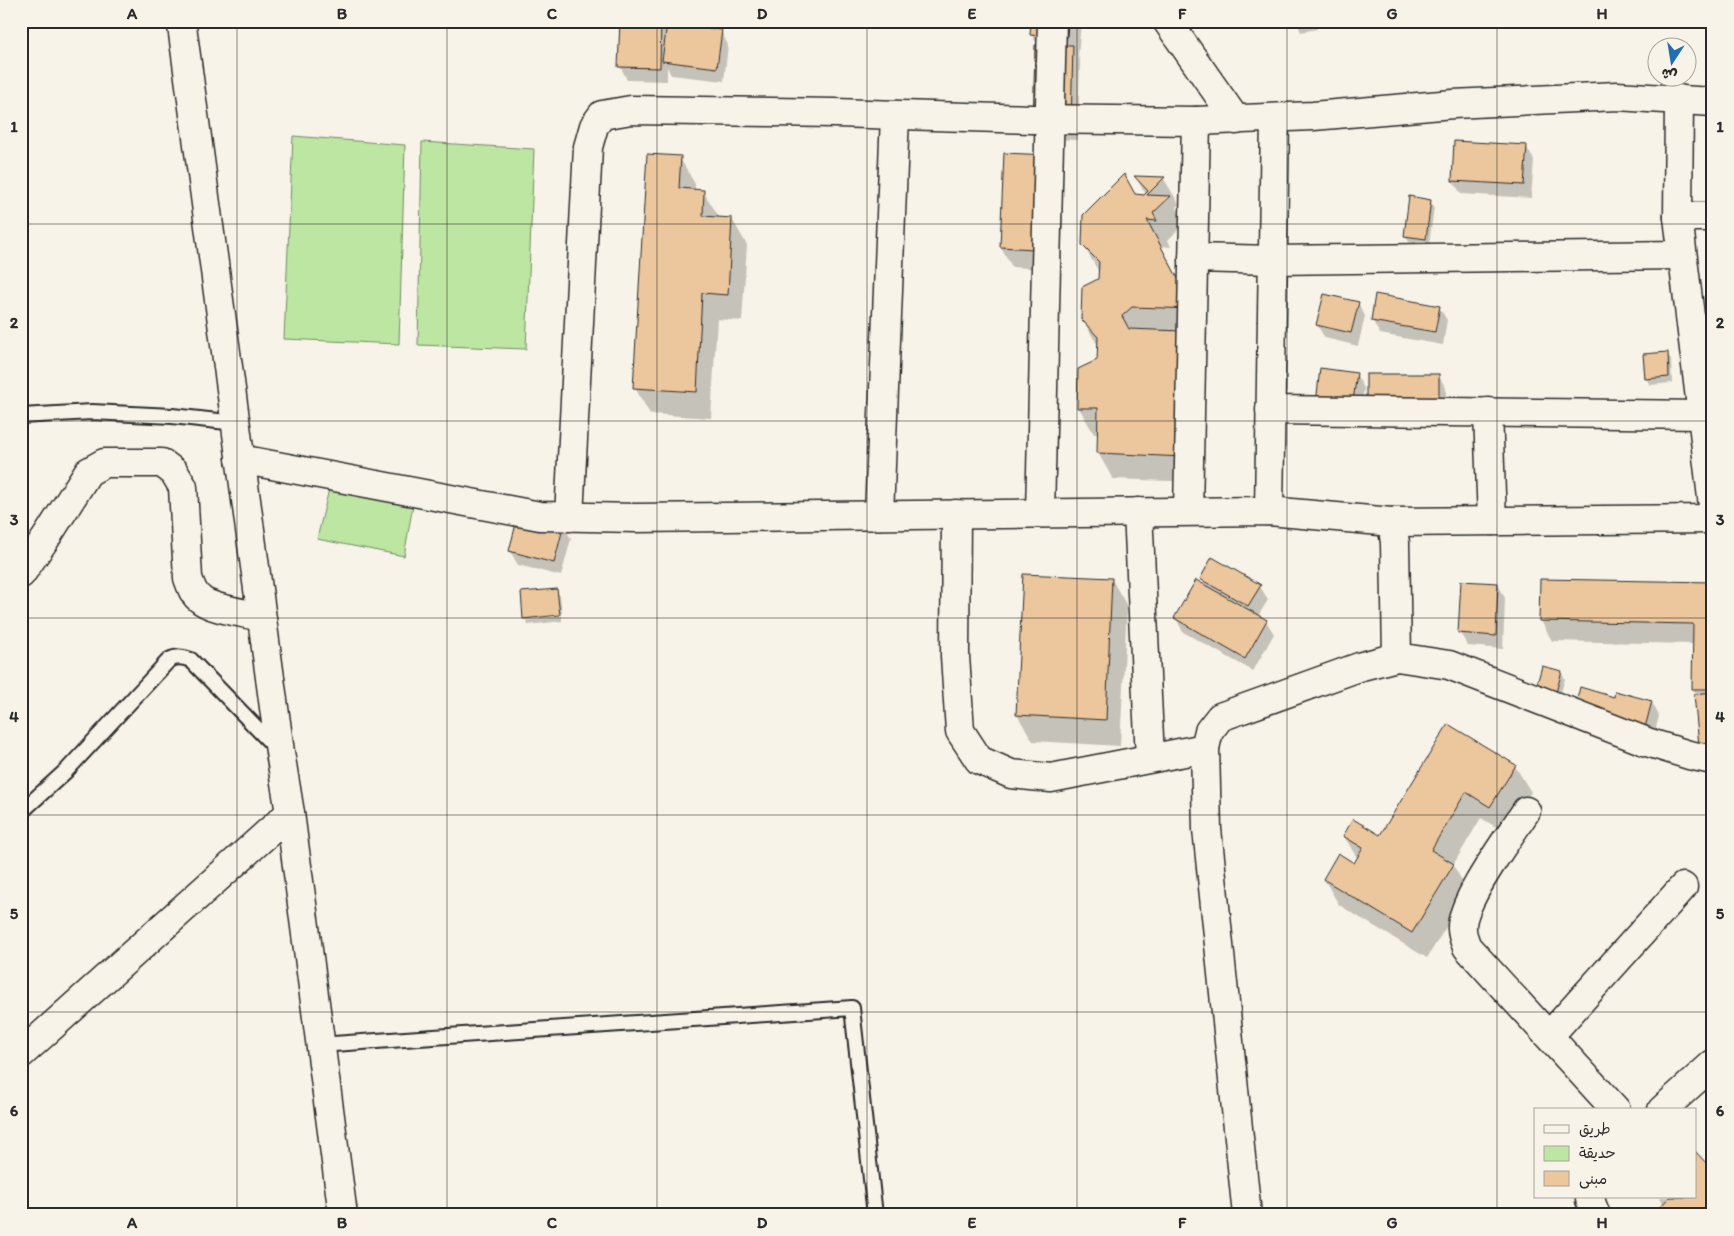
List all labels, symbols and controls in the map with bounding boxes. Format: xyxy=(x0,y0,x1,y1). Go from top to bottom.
text: A xyxy=(126,4,138,23)
text: B xyxy=(337,4,348,23)
text: C xyxy=(547,4,558,23)
text: D xyxy=(757,4,768,23)
text: E xyxy=(968,4,977,23)
text: F xyxy=(1178,4,1187,23)
text: G xyxy=(1386,4,1398,23)
text: H xyxy=(1596,4,1608,23)
north arrow xyxy=(1646,38,1696,88)
text: ش xyxy=(1660,64,1679,84)
text: 1 xyxy=(10,117,18,136)
text: 1 xyxy=(1716,117,1724,136)
text: 2 xyxy=(10,313,19,332)
text: 2 xyxy=(1716,313,1725,332)
text: 3 xyxy=(10,510,19,529)
text: 3 xyxy=(1716,510,1725,529)
text: 4 xyxy=(9,707,19,726)
text: 4 xyxy=(1715,707,1725,726)
text: 5 xyxy=(10,904,19,923)
text: 5 xyxy=(1716,904,1725,923)
text: 6 xyxy=(10,1101,19,1120)
text: 6 xyxy=(1716,1101,1725,1120)
legend xyxy=(1534,1108,1696,1198)
text: طريق xyxy=(1579,1120,1611,1138)
text: حديقة xyxy=(1579,1144,1616,1162)
text: مبنى xyxy=(1579,1170,1607,1189)
text: A xyxy=(126,1213,138,1232)
text: B xyxy=(337,1213,348,1232)
text: C xyxy=(547,1213,558,1232)
text: D xyxy=(757,1213,768,1232)
text: E xyxy=(968,1213,977,1232)
text: F xyxy=(1178,1213,1187,1232)
text: G xyxy=(1386,1213,1398,1232)
text: H xyxy=(1596,1213,1608,1232)

